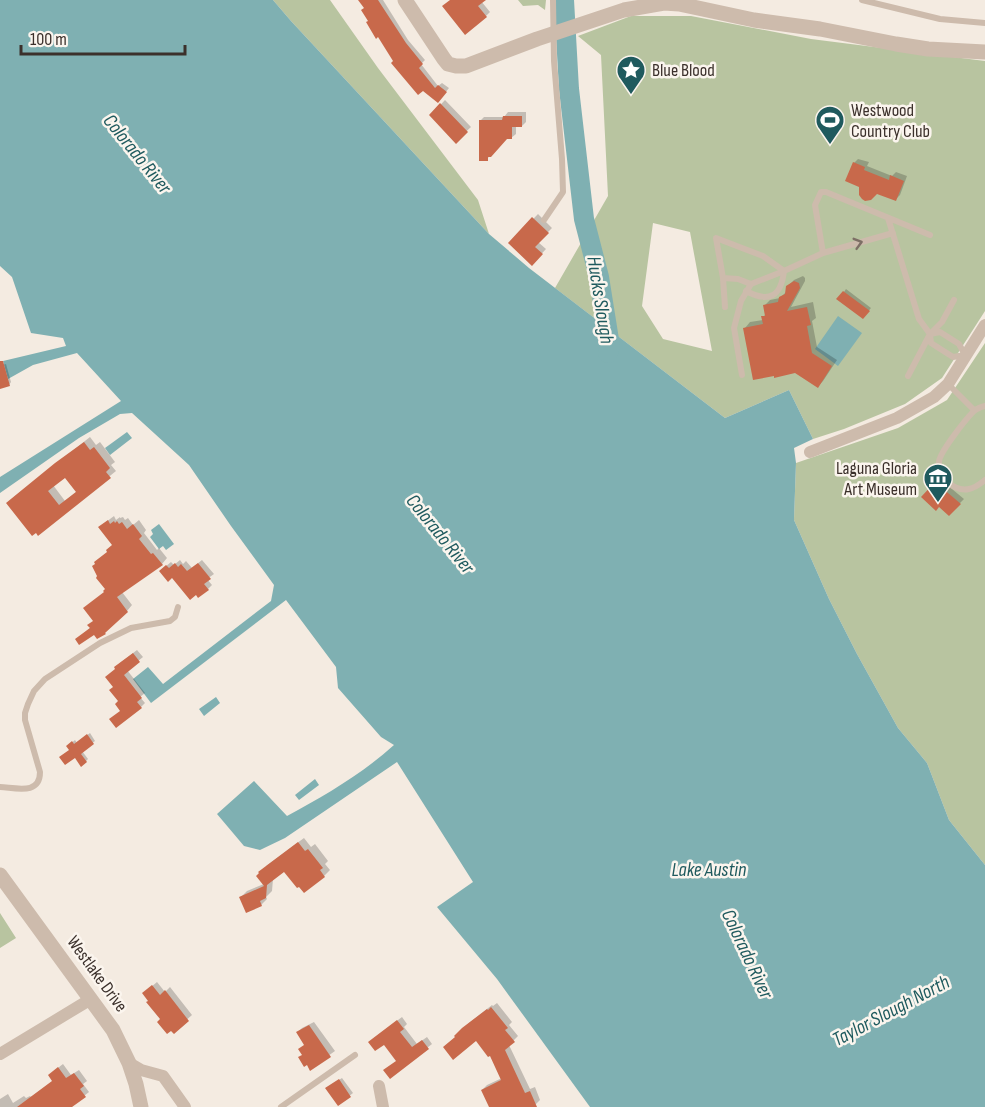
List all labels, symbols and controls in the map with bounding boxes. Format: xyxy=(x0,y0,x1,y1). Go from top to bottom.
scale bar xyxy=(21,18,184,56)
text: 100 m xyxy=(30,29,67,50)
place icon: Blue Blood xyxy=(615,54,647,96)
place label: Blue Blood xyxy=(652,60,715,81)
place label: Westwood Country Club xyxy=(851,100,930,142)
sports icon: Westwood Country Club xyxy=(814,104,846,146)
water label: Colorado River xyxy=(98,109,177,200)
one-way arrow xyxy=(852,238,863,250)
water label: Hucks Slough xyxy=(581,255,619,345)
place label: Laguna Gloria Art Museum xyxy=(836,458,917,500)
museum icon: Laguna Gloria Art Museum xyxy=(922,462,954,504)
water label: Colorado River xyxy=(401,489,480,580)
water label: Lake Austin xyxy=(672,858,746,882)
water label: Colorado River xyxy=(716,906,779,1004)
street label: Westlake Drive xyxy=(62,932,132,1016)
water label: Taylor Slough North xyxy=(828,970,954,1052)

